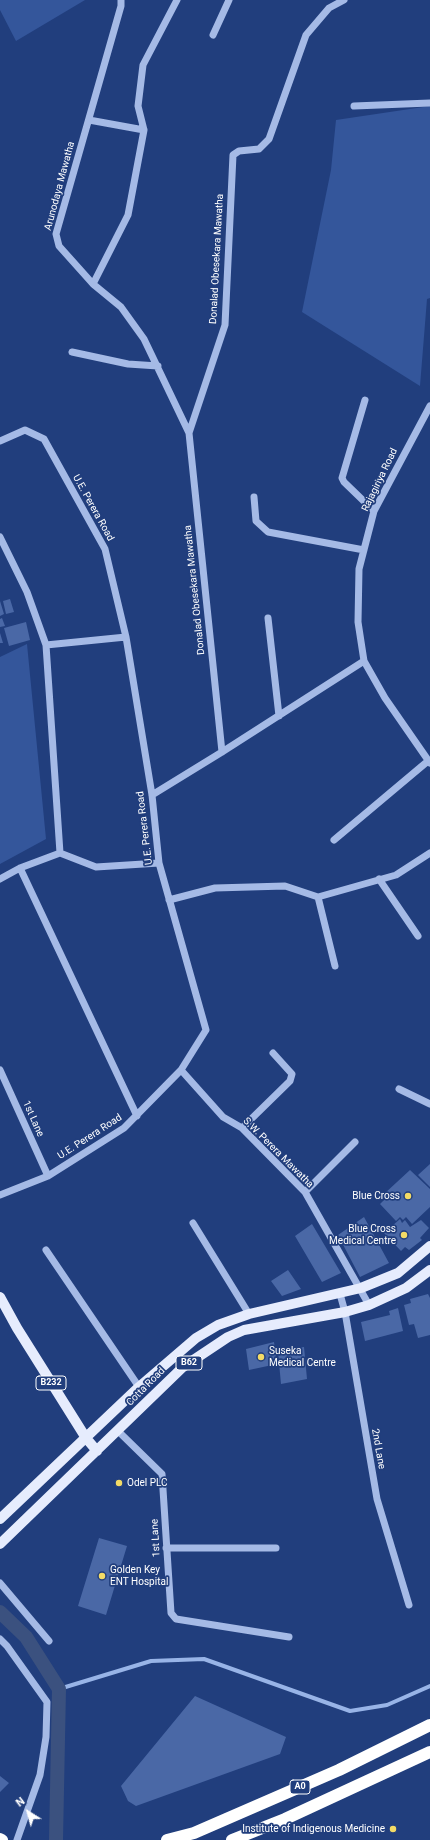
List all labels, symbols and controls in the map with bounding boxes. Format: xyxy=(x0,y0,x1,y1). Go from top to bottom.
street label: Arunodaya Mawatha xyxy=(42,140,78,232)
street label: Donalad Obesekara Mawatha xyxy=(208,194,226,324)
street label: Rajagiriya Road xyxy=(360,446,400,514)
street label: U.E. Perera Road xyxy=(70,473,116,543)
street label: Donalad Obesekara Mawatha xyxy=(182,525,208,655)
street label: U.E. Perera Road xyxy=(135,790,155,866)
street label: 1st Lane xyxy=(20,1099,46,1139)
street label: U.E. Perera Road xyxy=(56,1112,124,1162)
street label: S.W. Perera Mawatha xyxy=(240,1115,316,1191)
place label: Blue Cross xyxy=(352,1190,400,1202)
marker: Blue Cross xyxy=(403,1191,413,1201)
place label: Blue Cross Medical Centre xyxy=(329,1223,396,1246)
marker: Blue Cross Medical Centre xyxy=(399,1230,409,1240)
place label: Suseka Medical Centre xyxy=(269,1345,336,1368)
marker: Suseka Medical Centre xyxy=(256,1352,266,1362)
road number: B62 xyxy=(176,1356,202,1370)
street label: Cotta Road xyxy=(124,1365,168,1409)
road number: B232 xyxy=(36,1376,66,1390)
street label: 2nd Lane xyxy=(369,1428,387,1470)
place label: Odel PLC xyxy=(127,1477,168,1489)
marker: Odel PLC xyxy=(114,1478,124,1488)
street label: 1st Lane xyxy=(149,1519,163,1557)
place label: Golden Key ENT Hospital xyxy=(110,1564,168,1588)
marker: Golden Key ENT Hospital xyxy=(97,1571,107,1581)
road number: A0 xyxy=(290,1780,310,1794)
north arrow xyxy=(8,1792,48,1832)
text: N xyxy=(13,1794,27,1810)
place label: Institute of Indigenous Medicine xyxy=(242,1823,385,1835)
marker: Institute of Indigenous Medicine xyxy=(388,1824,398,1834)

